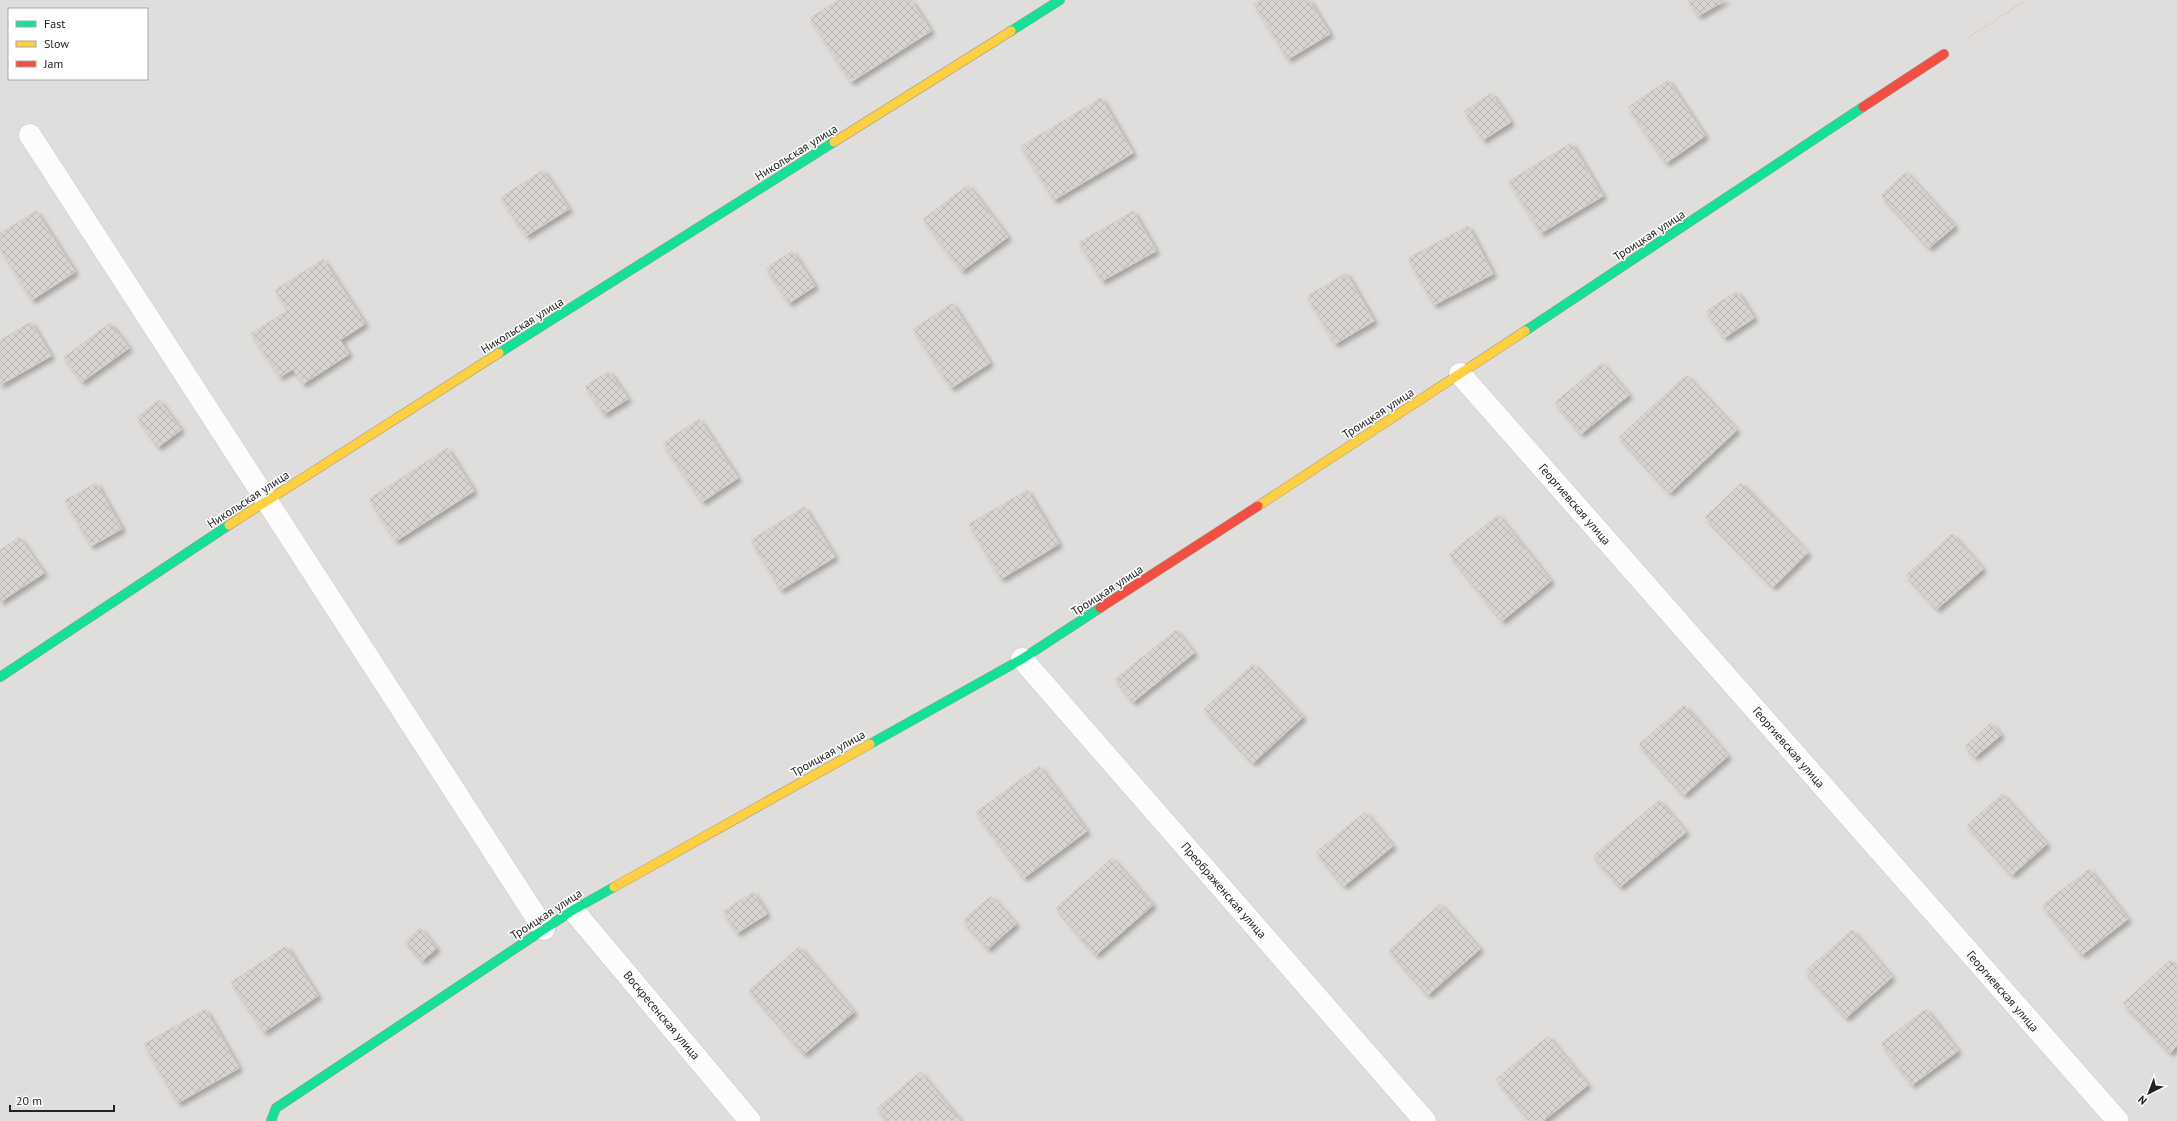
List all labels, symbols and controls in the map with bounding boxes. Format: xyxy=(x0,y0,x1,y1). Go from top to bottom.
legend xyxy=(8,8,148,80)
text: Fast xyxy=(44,16,65,31)
text: Slow xyxy=(44,36,69,51)
text: Jam xyxy=(43,56,63,71)
street label: Никольская улица xyxy=(752,121,840,183)
street label: Троицкая улица xyxy=(1610,206,1688,264)
street label: Никольская улица xyxy=(478,294,566,356)
street label: Троицкая улица xyxy=(1339,384,1417,442)
street label: Георгиевская улица xyxy=(1536,460,1614,548)
street label: Никольская улица xyxy=(204,467,292,531)
street label: Троицкая улица xyxy=(1068,561,1146,619)
street label: Георгиевская улица xyxy=(1750,703,1828,791)
street label: Троицкая улица xyxy=(788,726,868,780)
street label: Преображенская улица xyxy=(1178,839,1270,941)
street label: Троицкая улица xyxy=(507,885,585,943)
street label: Георгиевская улица xyxy=(1964,947,2042,1035)
street label: Воскресенская улица xyxy=(620,968,704,1062)
north arrow xyxy=(2129,1073,2169,1113)
scale bar xyxy=(10,1087,114,1113)
text: 20 m xyxy=(16,1093,42,1108)
text: N xyxy=(2135,1093,2150,1108)

